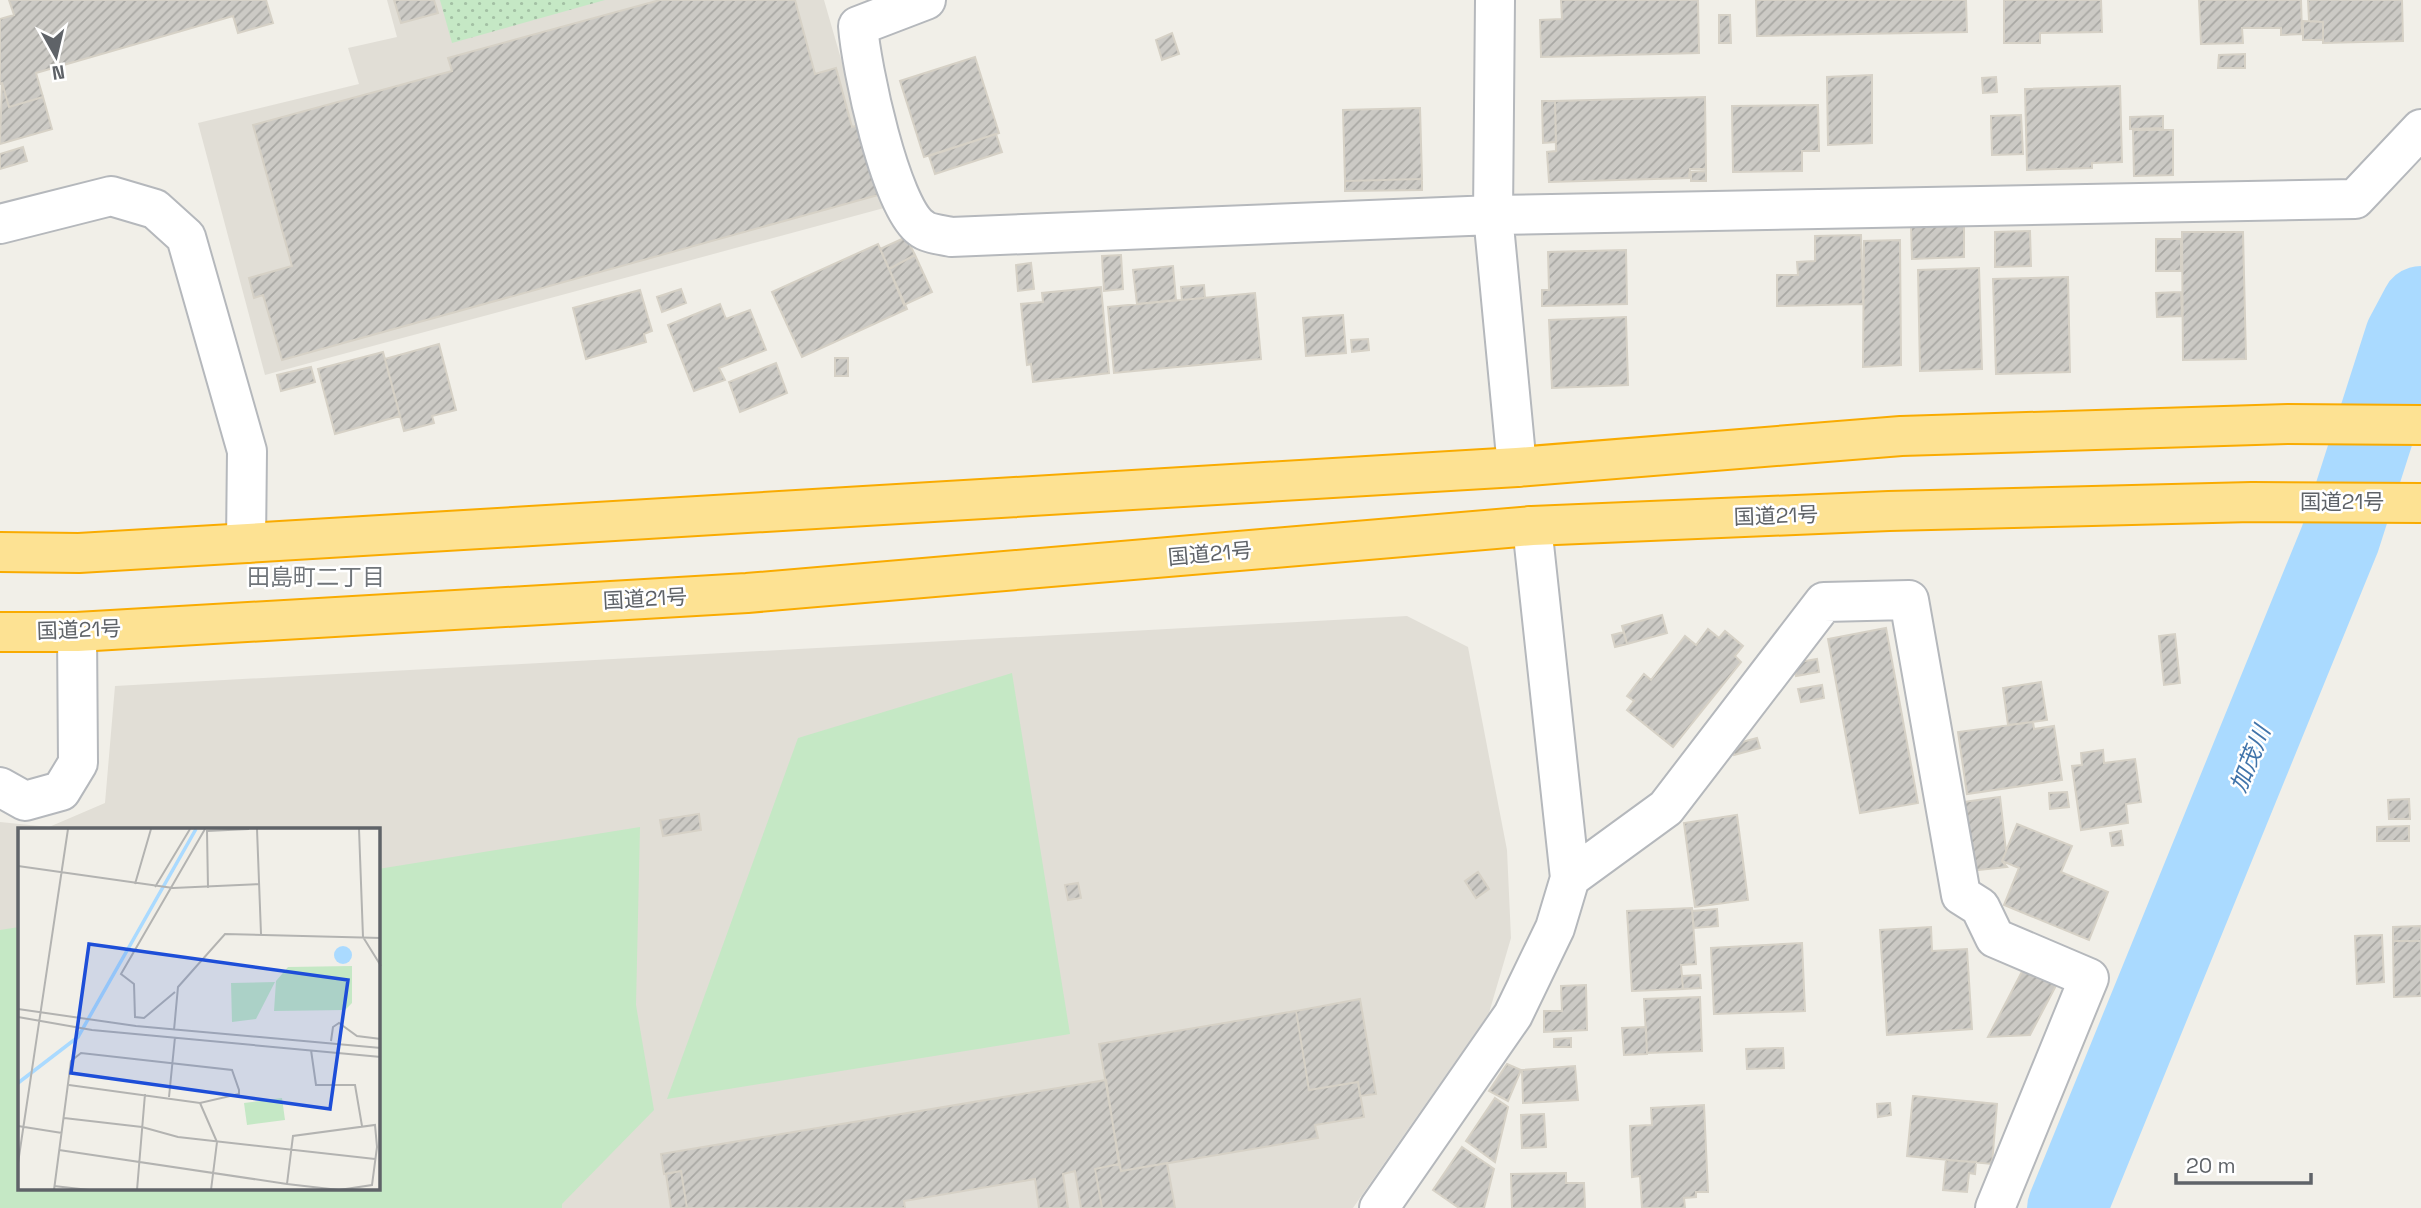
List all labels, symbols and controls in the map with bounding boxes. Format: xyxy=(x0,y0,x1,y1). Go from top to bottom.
north arrow xyxy=(21,21,91,91)
text: N xyxy=(50,59,66,86)
street label: 国道21号 xyxy=(2300,488,2384,515)
street label: 国道21号 xyxy=(1733,501,1819,530)
street label: 国道21号 xyxy=(1167,536,1253,571)
district label: 田島町二丁目 xyxy=(247,562,385,592)
street label: 国道21号 xyxy=(602,583,688,614)
street label: 国道21号 xyxy=(36,615,122,644)
water label: 加茂川 xyxy=(2223,719,2278,797)
inset map xyxy=(18,828,380,1190)
scale bar xyxy=(2176,1142,2311,1186)
text: 20 m xyxy=(2186,1152,2236,1179)

